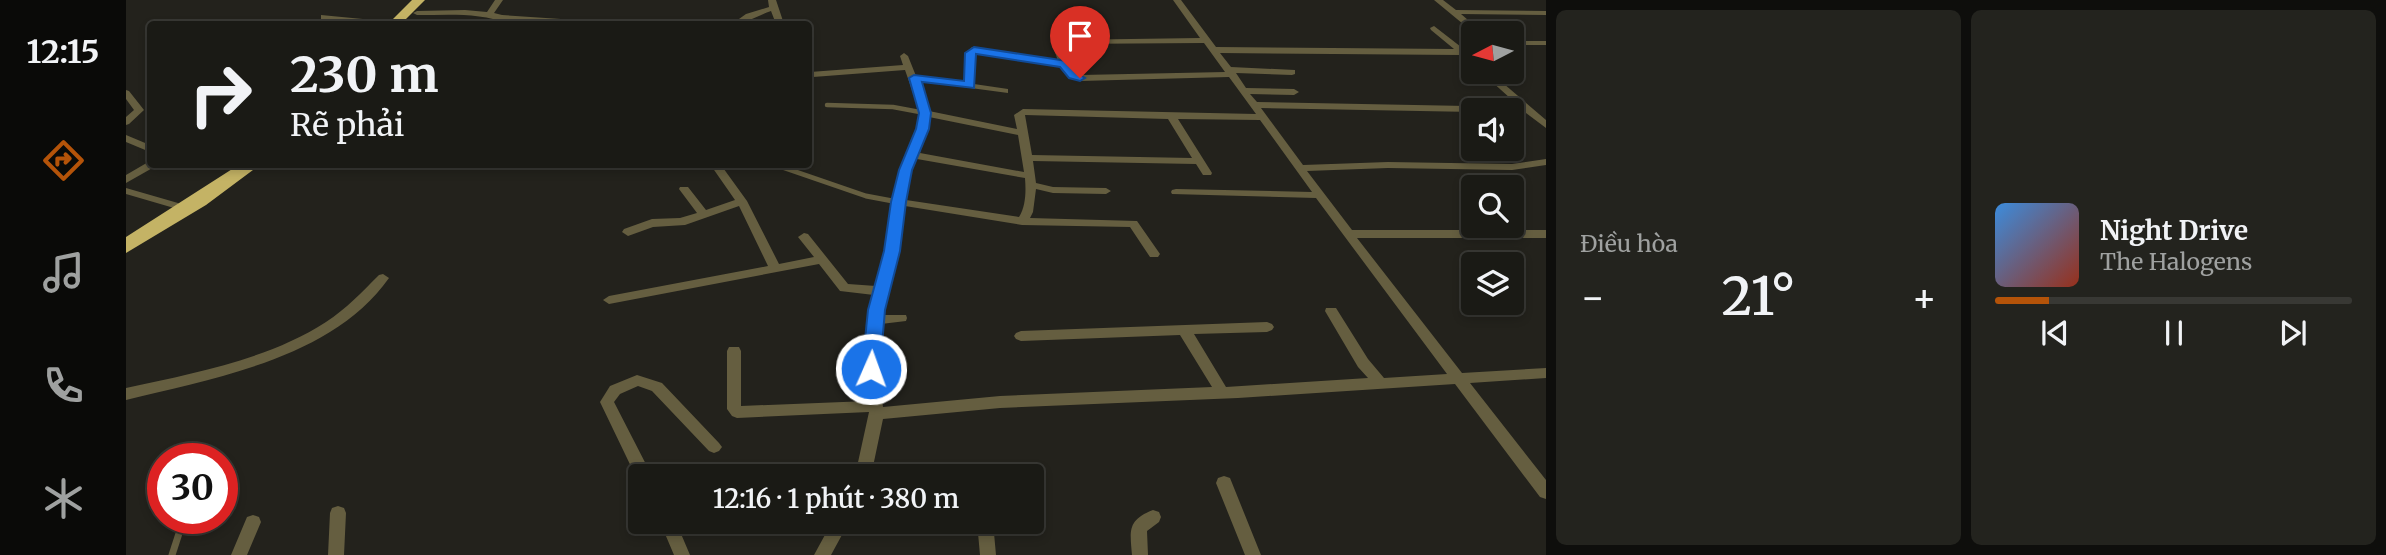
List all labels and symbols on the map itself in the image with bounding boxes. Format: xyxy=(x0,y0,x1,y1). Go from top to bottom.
pin xyxy=(1050,6,1110,78)
north arrow xyxy=(1461,21,1524,84)
position arrow xyxy=(834,332,908,406)
speed limit sign: 30 xyxy=(147,443,238,534)

